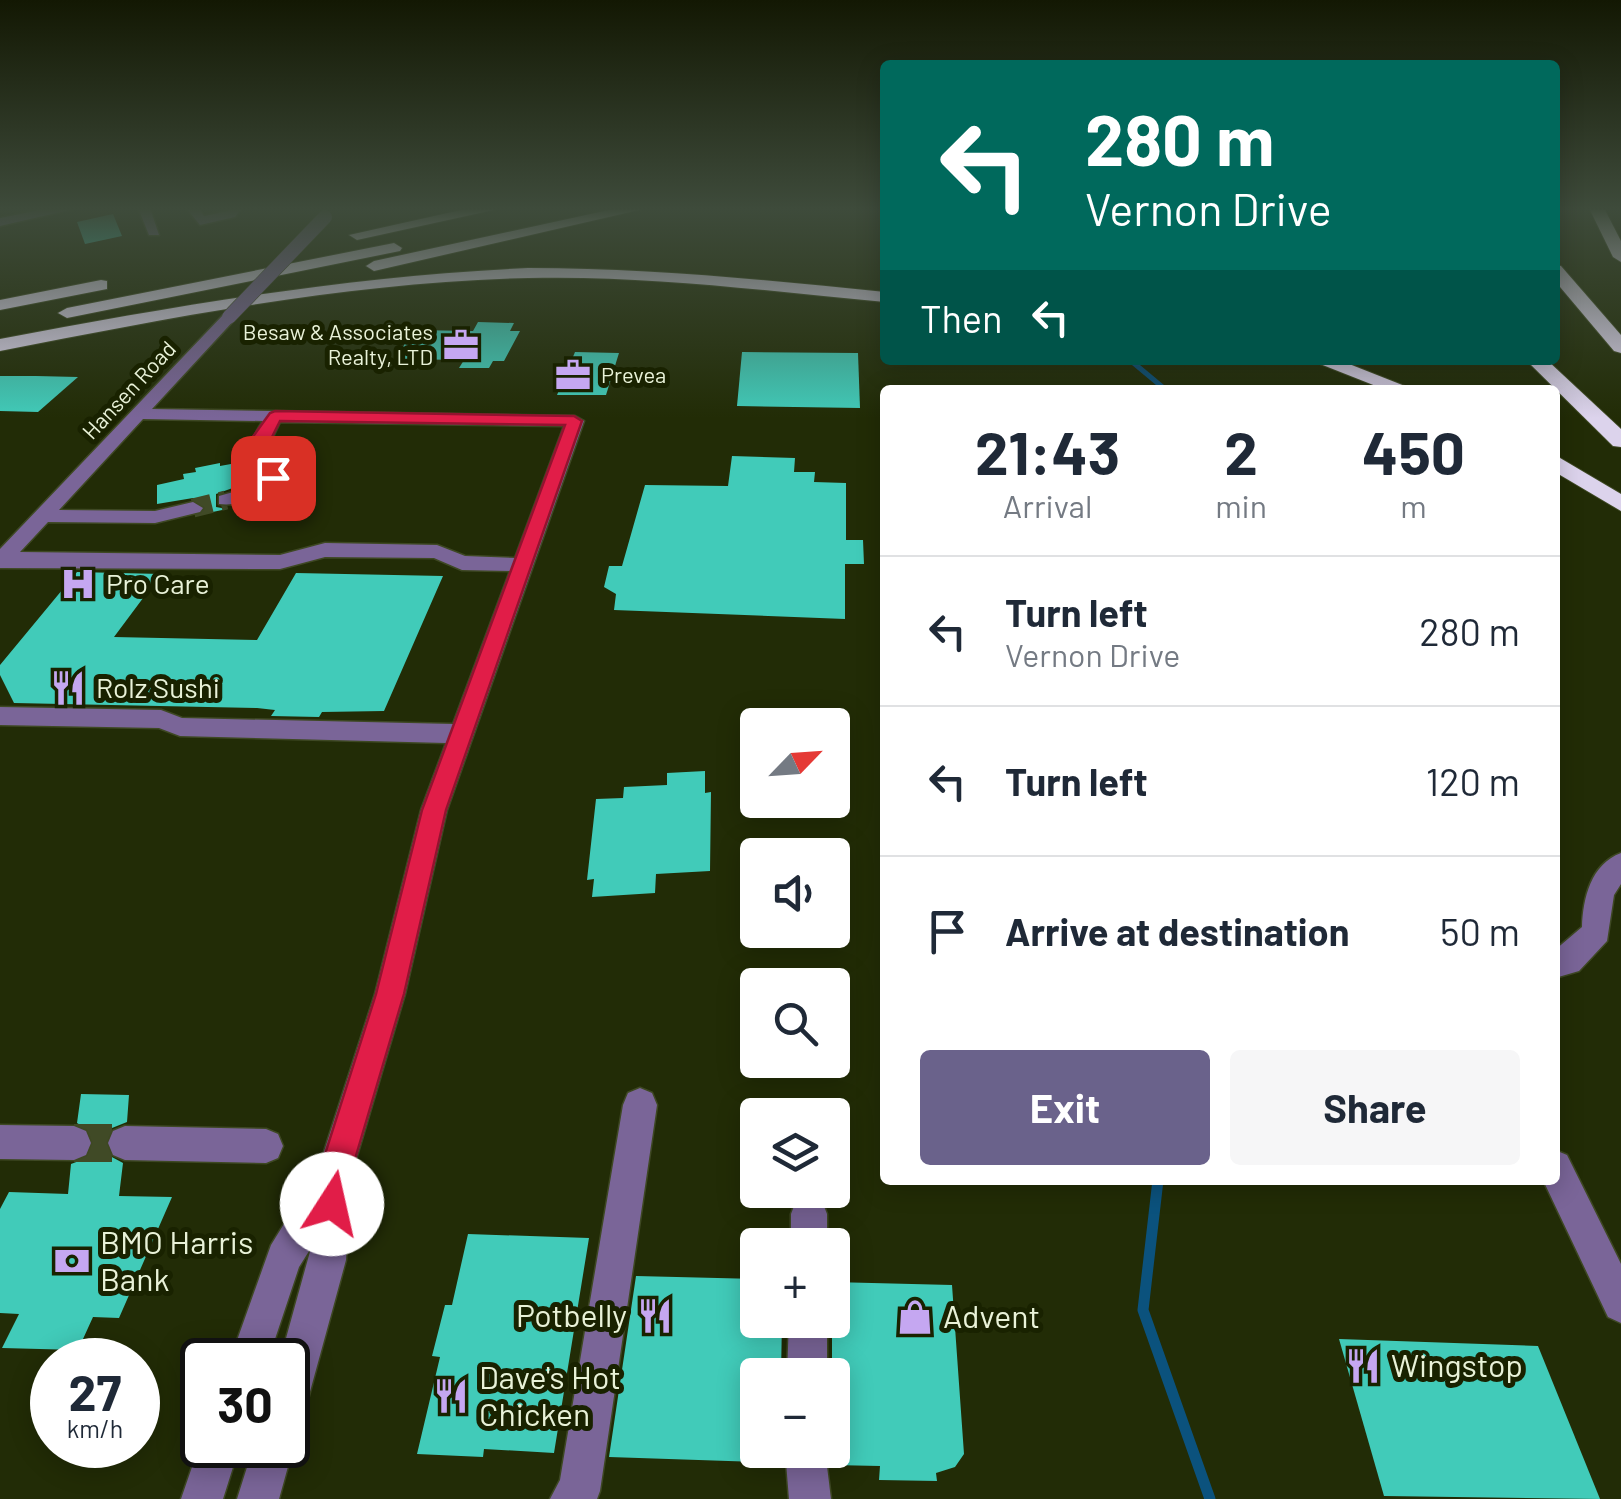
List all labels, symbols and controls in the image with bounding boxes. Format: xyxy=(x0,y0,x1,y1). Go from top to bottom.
text: 280 m xyxy=(1085,96,1274,180)
icon: left xyxy=(920,100,1050,230)
text: Vernon Drive xyxy=(1085,181,1332,235)
icon: left xyxy=(1023,290,1078,345)
text: Then xyxy=(920,295,1003,341)
place label: Besaw & Associates Realty, LTD xyxy=(243,318,433,369)
office icon: Besaw & Associates Realty, LTD xyxy=(442,326,480,364)
street label: Hansen Road xyxy=(76,335,180,444)
office icon: Prevea xyxy=(554,356,592,394)
place label: Prevea xyxy=(601,361,666,387)
text: 21:43 xyxy=(975,415,1120,487)
text: 2 xyxy=(1224,415,1258,487)
text: 450 xyxy=(1362,415,1465,487)
pin xyxy=(231,436,316,521)
icon: arrive xyxy=(246,451,301,506)
text: Arrival xyxy=(1003,486,1092,524)
text: min xyxy=(1215,486,1267,524)
text: m xyxy=(1400,486,1427,524)
hospital icon: Pro Care xyxy=(59,565,97,603)
place label: Pro Care xyxy=(106,566,210,600)
text: Turn left xyxy=(1005,589,1148,635)
icon: left xyxy=(920,604,975,659)
text: 280 m xyxy=(1419,608,1520,654)
text: Vernon Drive xyxy=(1005,635,1180,673)
restaurant icon: Rolz Sushi xyxy=(49,669,87,707)
place label: Rolz Sushi xyxy=(96,670,220,704)
north arrow xyxy=(740,708,850,818)
map controls xyxy=(740,708,850,1468)
icon: left xyxy=(920,754,975,809)
text: Turn left xyxy=(1005,758,1148,804)
text: 120 m xyxy=(1426,758,1520,804)
button: sound xyxy=(740,838,850,948)
icon: arrive xyxy=(920,904,975,959)
text: Arrive at destination xyxy=(1005,908,1350,954)
text: 50 m xyxy=(1440,908,1520,954)
button: search xyxy=(740,968,850,1078)
button: Exit xyxy=(920,1050,1210,1165)
button: Share xyxy=(1230,1050,1520,1165)
button: layers xyxy=(740,1098,850,1208)
position arrow xyxy=(280,1152,384,1256)
place label: BMO Harris Bank xyxy=(100,1222,253,1297)
button: + xyxy=(740,1228,850,1338)
bank icon: BMO Harris Bank xyxy=(53,1242,91,1280)
place label: Potbelly xyxy=(516,1295,627,1333)
place label: Advent xyxy=(943,1296,1040,1334)
restaurant icon: Potbelly xyxy=(636,1297,674,1335)
shop icon: Advent xyxy=(896,1298,934,1336)
speed limit sign: 30 xyxy=(180,1338,310,1468)
place label: Wingstop xyxy=(1391,1345,1523,1383)
restaurant icon: Wingstop xyxy=(1344,1347,1382,1385)
place label: Dave's Hot Chicken xyxy=(479,1357,621,1432)
button: − xyxy=(740,1358,850,1468)
text: 27 xyxy=(69,1361,121,1421)
restaurant icon: Dave's Hot Chicken xyxy=(432,1377,470,1415)
text: km/h xyxy=(67,1413,123,1443)

